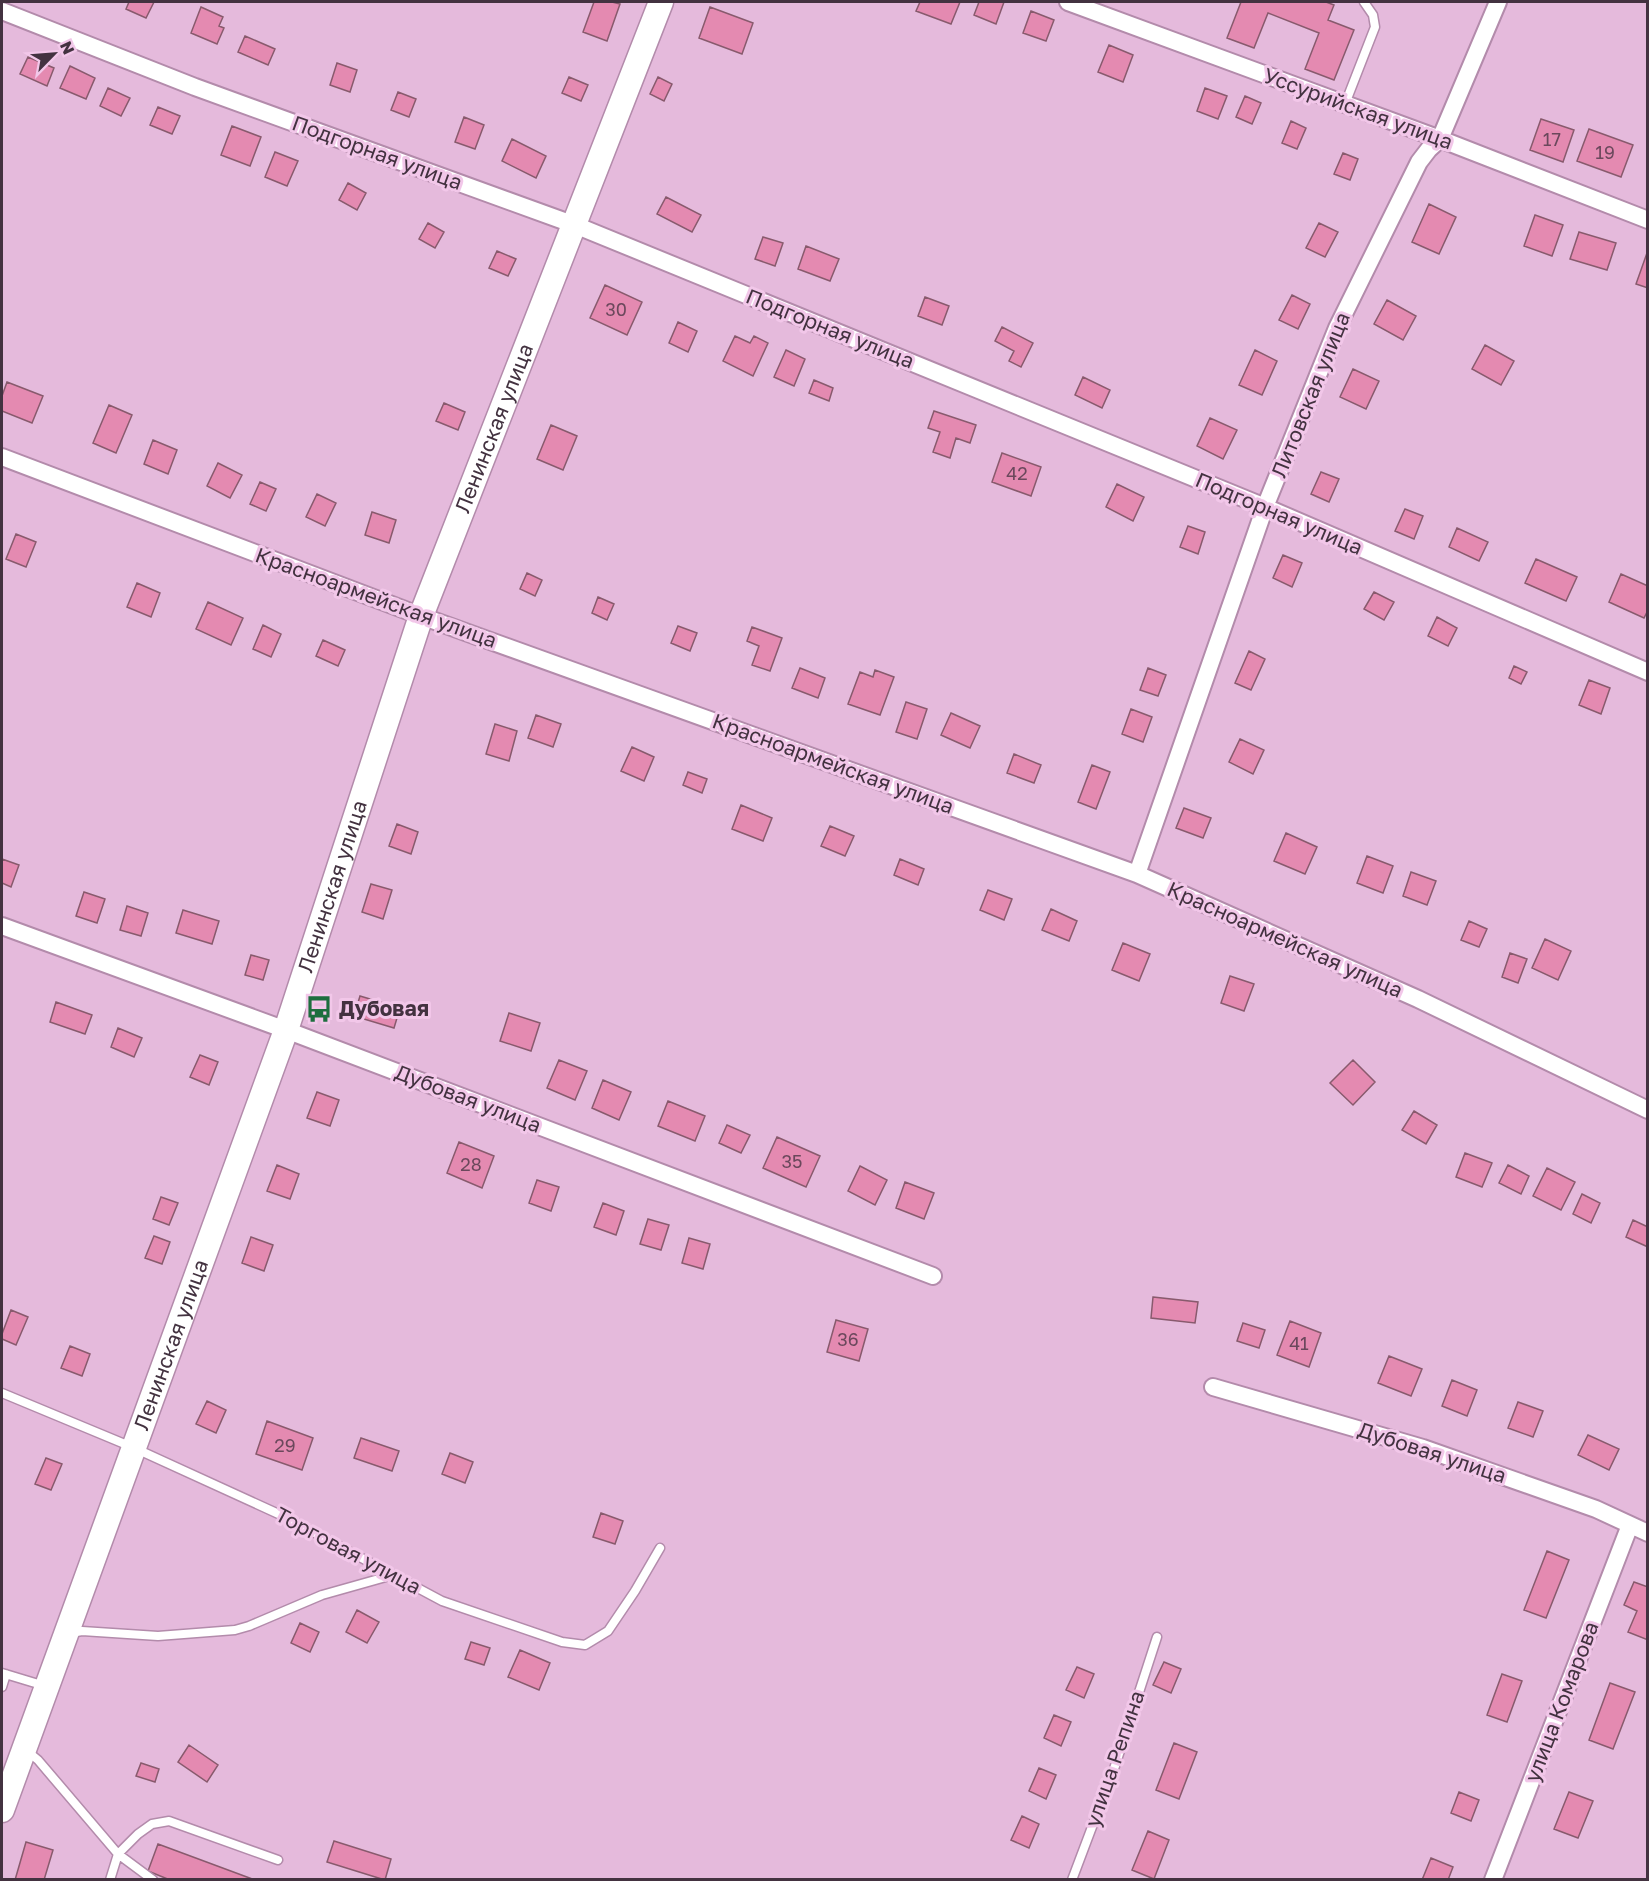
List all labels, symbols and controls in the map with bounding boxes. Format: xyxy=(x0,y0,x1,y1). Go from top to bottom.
north arrow xyxy=(24,24,84,84)
text: N xyxy=(56,38,79,57)
street label: Уссурийская улица xyxy=(1260,62,1457,154)
street label: Подгорная улица xyxy=(289,109,466,195)
house number: 17 xyxy=(1543,128,1561,150)
house number: 19 xyxy=(1595,141,1615,163)
street label: Подгорная улица xyxy=(742,282,918,374)
house number: 30 xyxy=(605,298,627,320)
street label: Литовская улица xyxy=(1265,308,1355,481)
street label: Ленинская улица xyxy=(449,340,538,516)
house number: 42 xyxy=(1006,462,1028,484)
street label: Подгорная улица xyxy=(1192,466,1367,560)
street label: Красноармейская улица xyxy=(252,541,501,653)
street label: Красноармейская улица xyxy=(709,707,958,819)
street label: Ленинская улица xyxy=(292,797,372,976)
street label: Красноармейская улица xyxy=(1164,875,1407,1003)
bus stop icon: Дубовая xyxy=(304,994,334,1024)
place label: Дубовая xyxy=(339,995,429,1021)
street label: Дубовая улица xyxy=(392,1058,545,1138)
house number: 35 xyxy=(782,1150,802,1172)
house number: 28 xyxy=(460,1153,482,1175)
street label: Ленинская улица xyxy=(127,1256,213,1433)
house number: 36 xyxy=(837,1328,859,1350)
house number: 41 xyxy=(1289,1332,1309,1354)
street label: Дубовая улица xyxy=(1355,1416,1510,1488)
house number: 29 xyxy=(274,1434,296,1456)
street label: Торговая улица xyxy=(271,1501,426,1599)
street label: улица Комарова xyxy=(1518,1618,1604,1786)
street label: улица Репина xyxy=(1079,1687,1150,1830)

